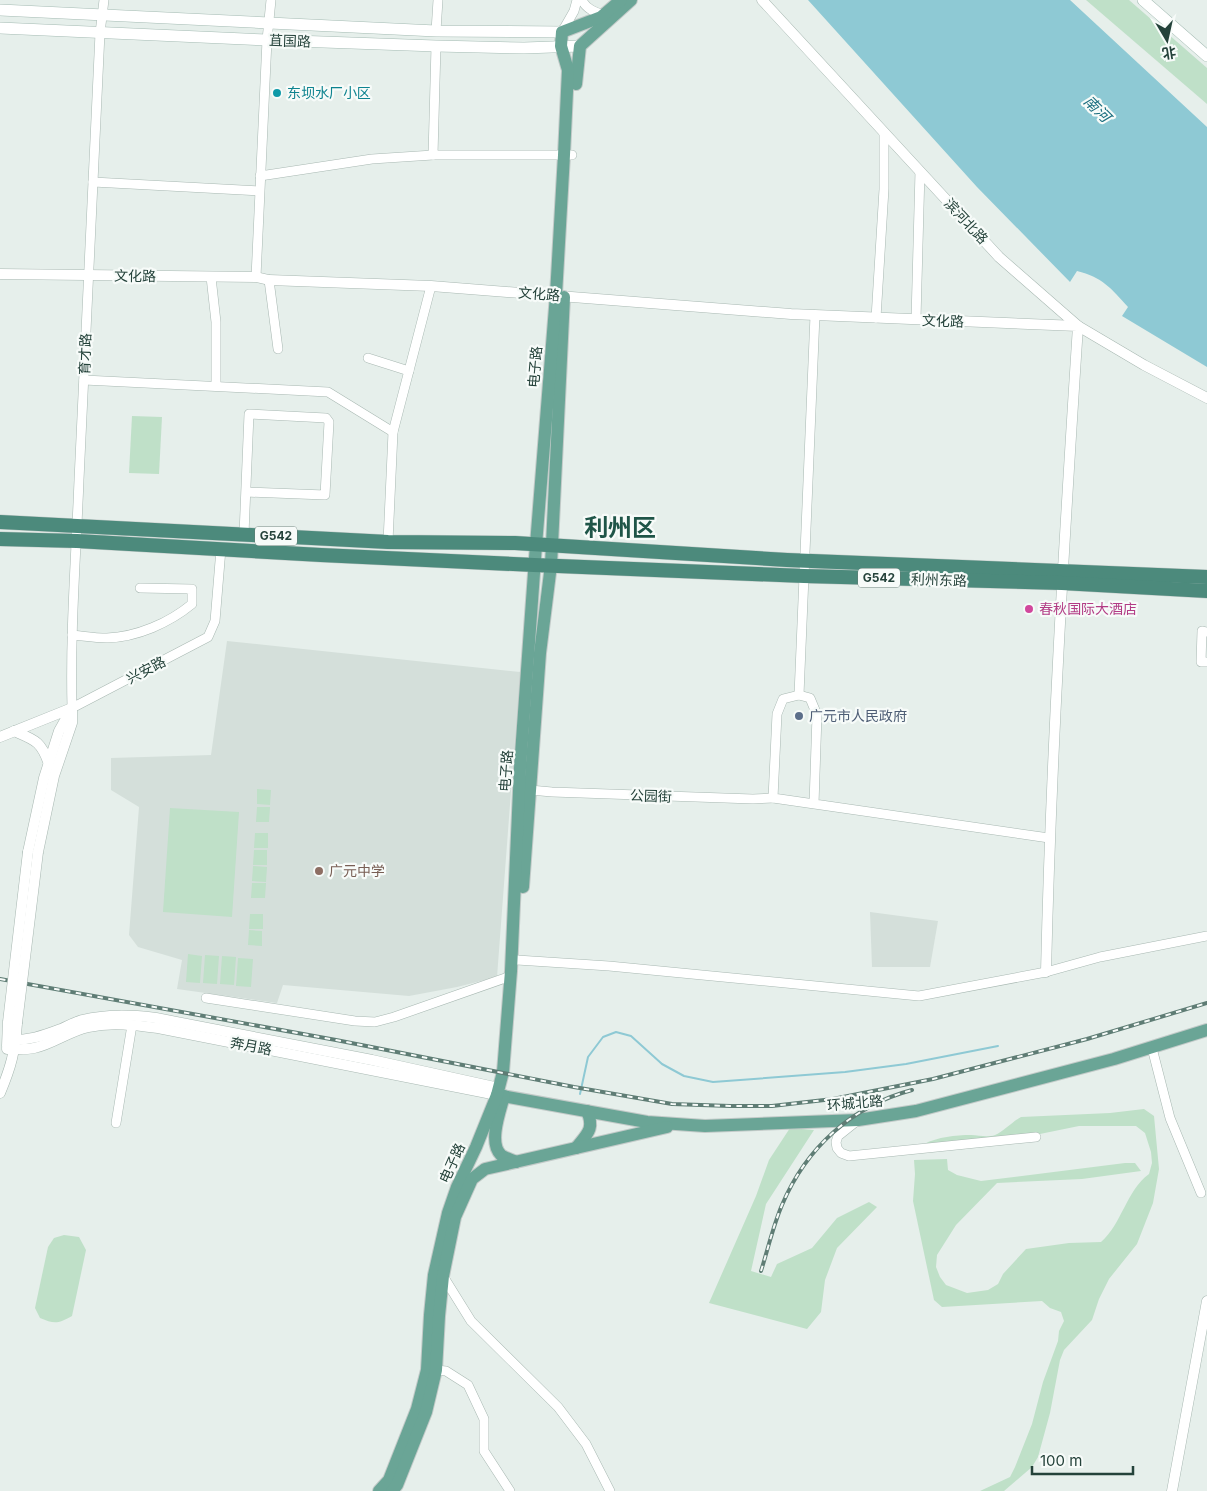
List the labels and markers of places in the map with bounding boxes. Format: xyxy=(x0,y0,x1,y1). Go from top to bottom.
place label: 东坝水厂小区 xyxy=(287,84,371,101)
marker: 东坝水厂小区 xyxy=(271,87,283,99)
place label: 春秋国际大酒店 xyxy=(1039,600,1137,617)
marker: 春秋国际大酒店 xyxy=(1023,603,1035,615)
place label: 广元市人民政府 xyxy=(809,707,907,724)
marker: 广元市人民政府 xyxy=(793,710,805,722)
place label: 广元中学 xyxy=(329,862,385,879)
marker: 广元中学 xyxy=(313,865,325,877)

